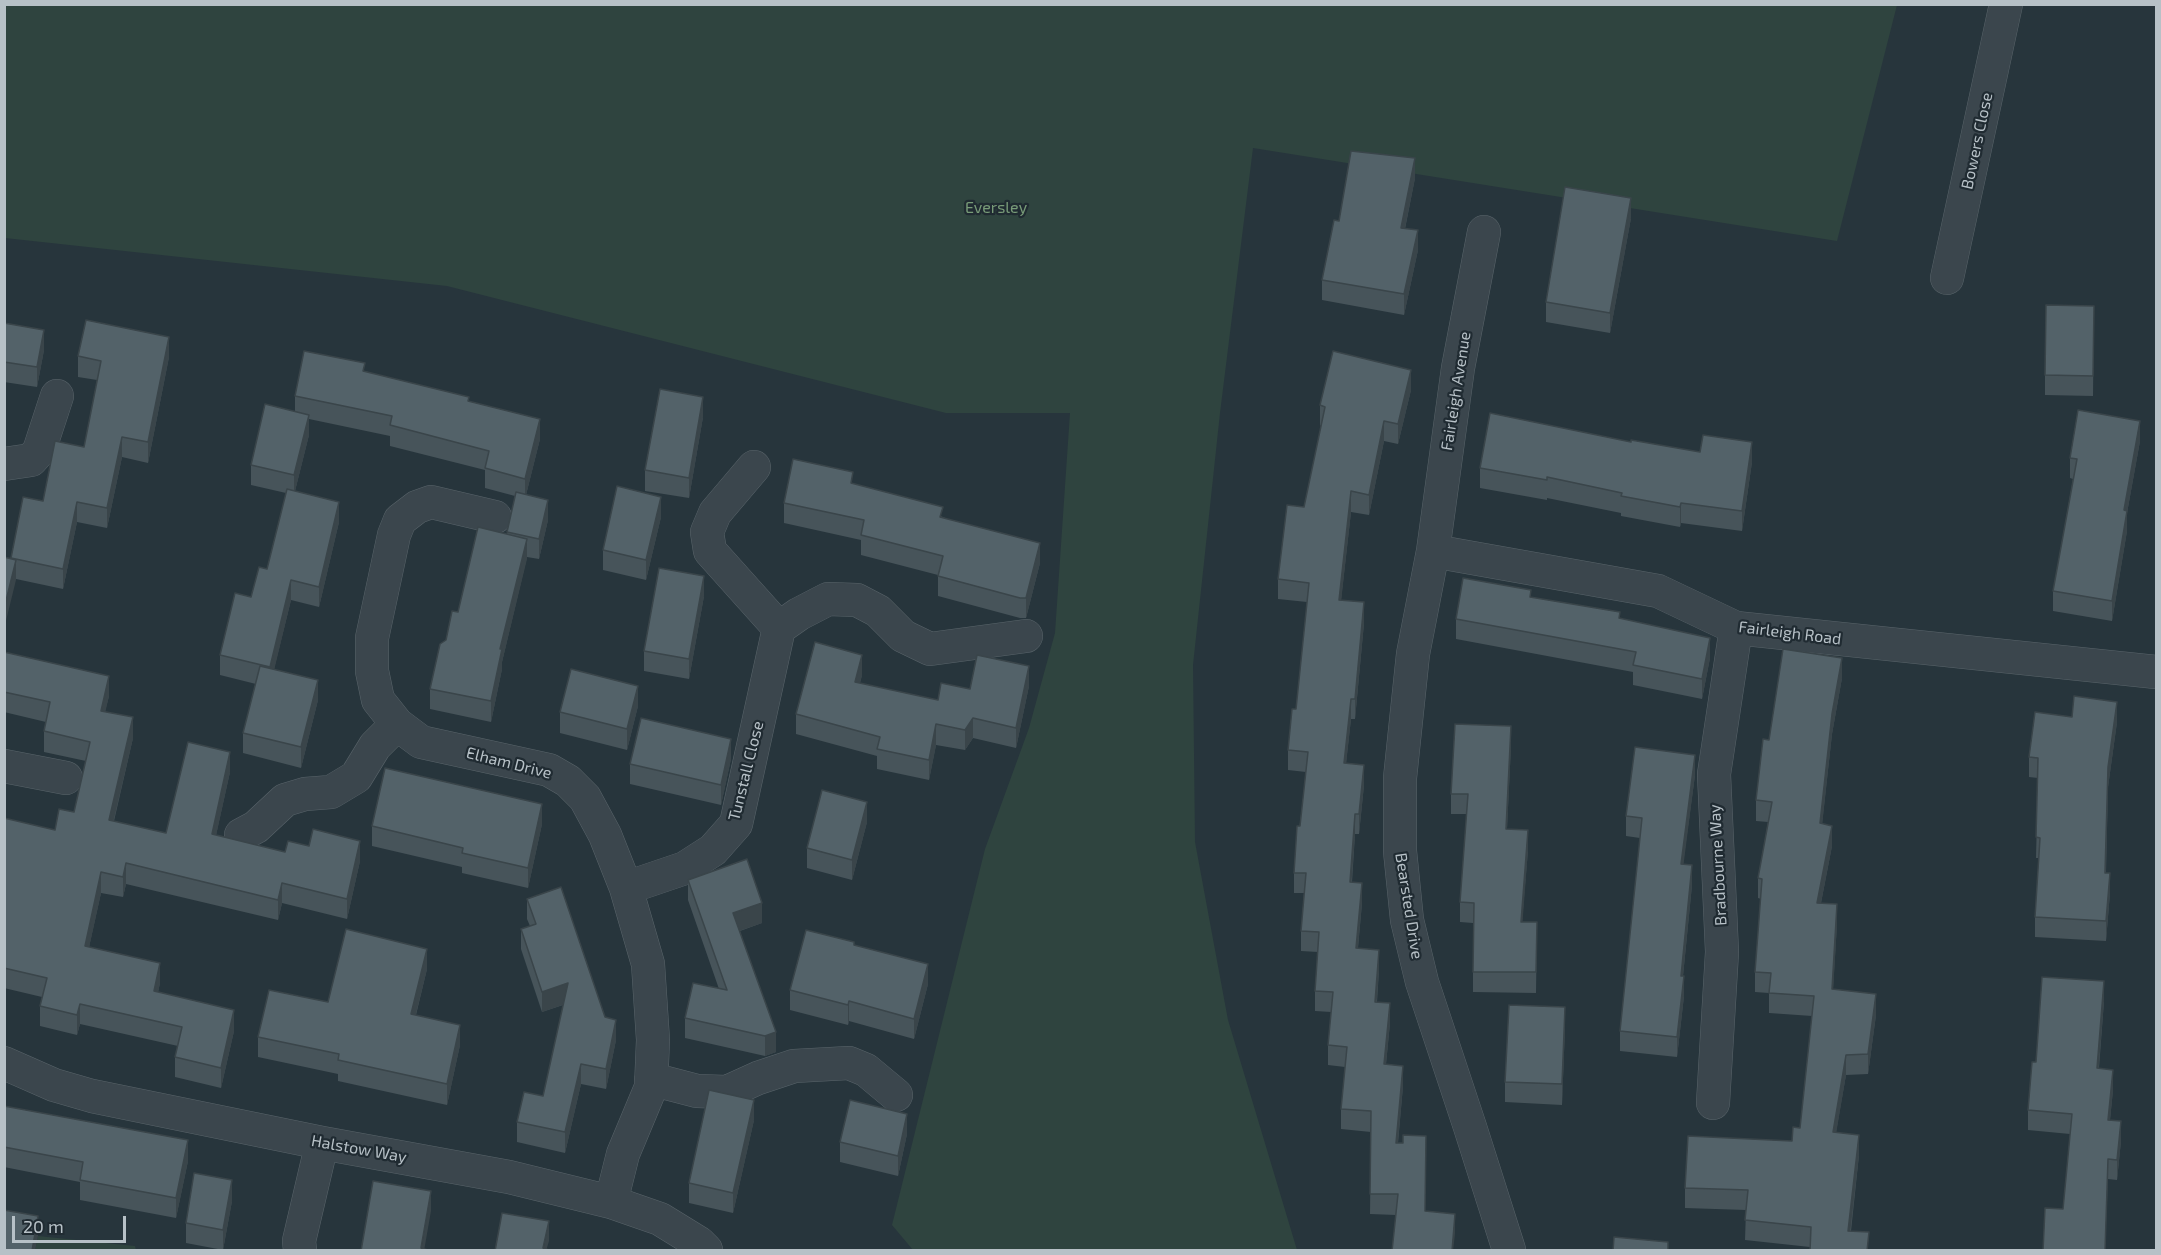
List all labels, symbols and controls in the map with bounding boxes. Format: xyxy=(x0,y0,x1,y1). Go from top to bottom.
street label: Bowers Close xyxy=(1957,91,1997,191)
park label: Eversley xyxy=(965,198,1027,218)
street label: Fairleigh Avenue xyxy=(1437,330,1475,452)
street label: Fairleigh Road xyxy=(1738,617,1842,649)
street label: Tunstall Close xyxy=(724,719,768,823)
street label: Elham Drive xyxy=(464,743,554,783)
street label: Bradbourne Way xyxy=(1705,804,1731,926)
street label: Bearsted Drive xyxy=(1391,852,1427,960)
street label: Halstow Way xyxy=(310,1131,408,1167)
scale bar xyxy=(15,1204,129,1242)
text: 20 m xyxy=(23,1215,64,1237)

